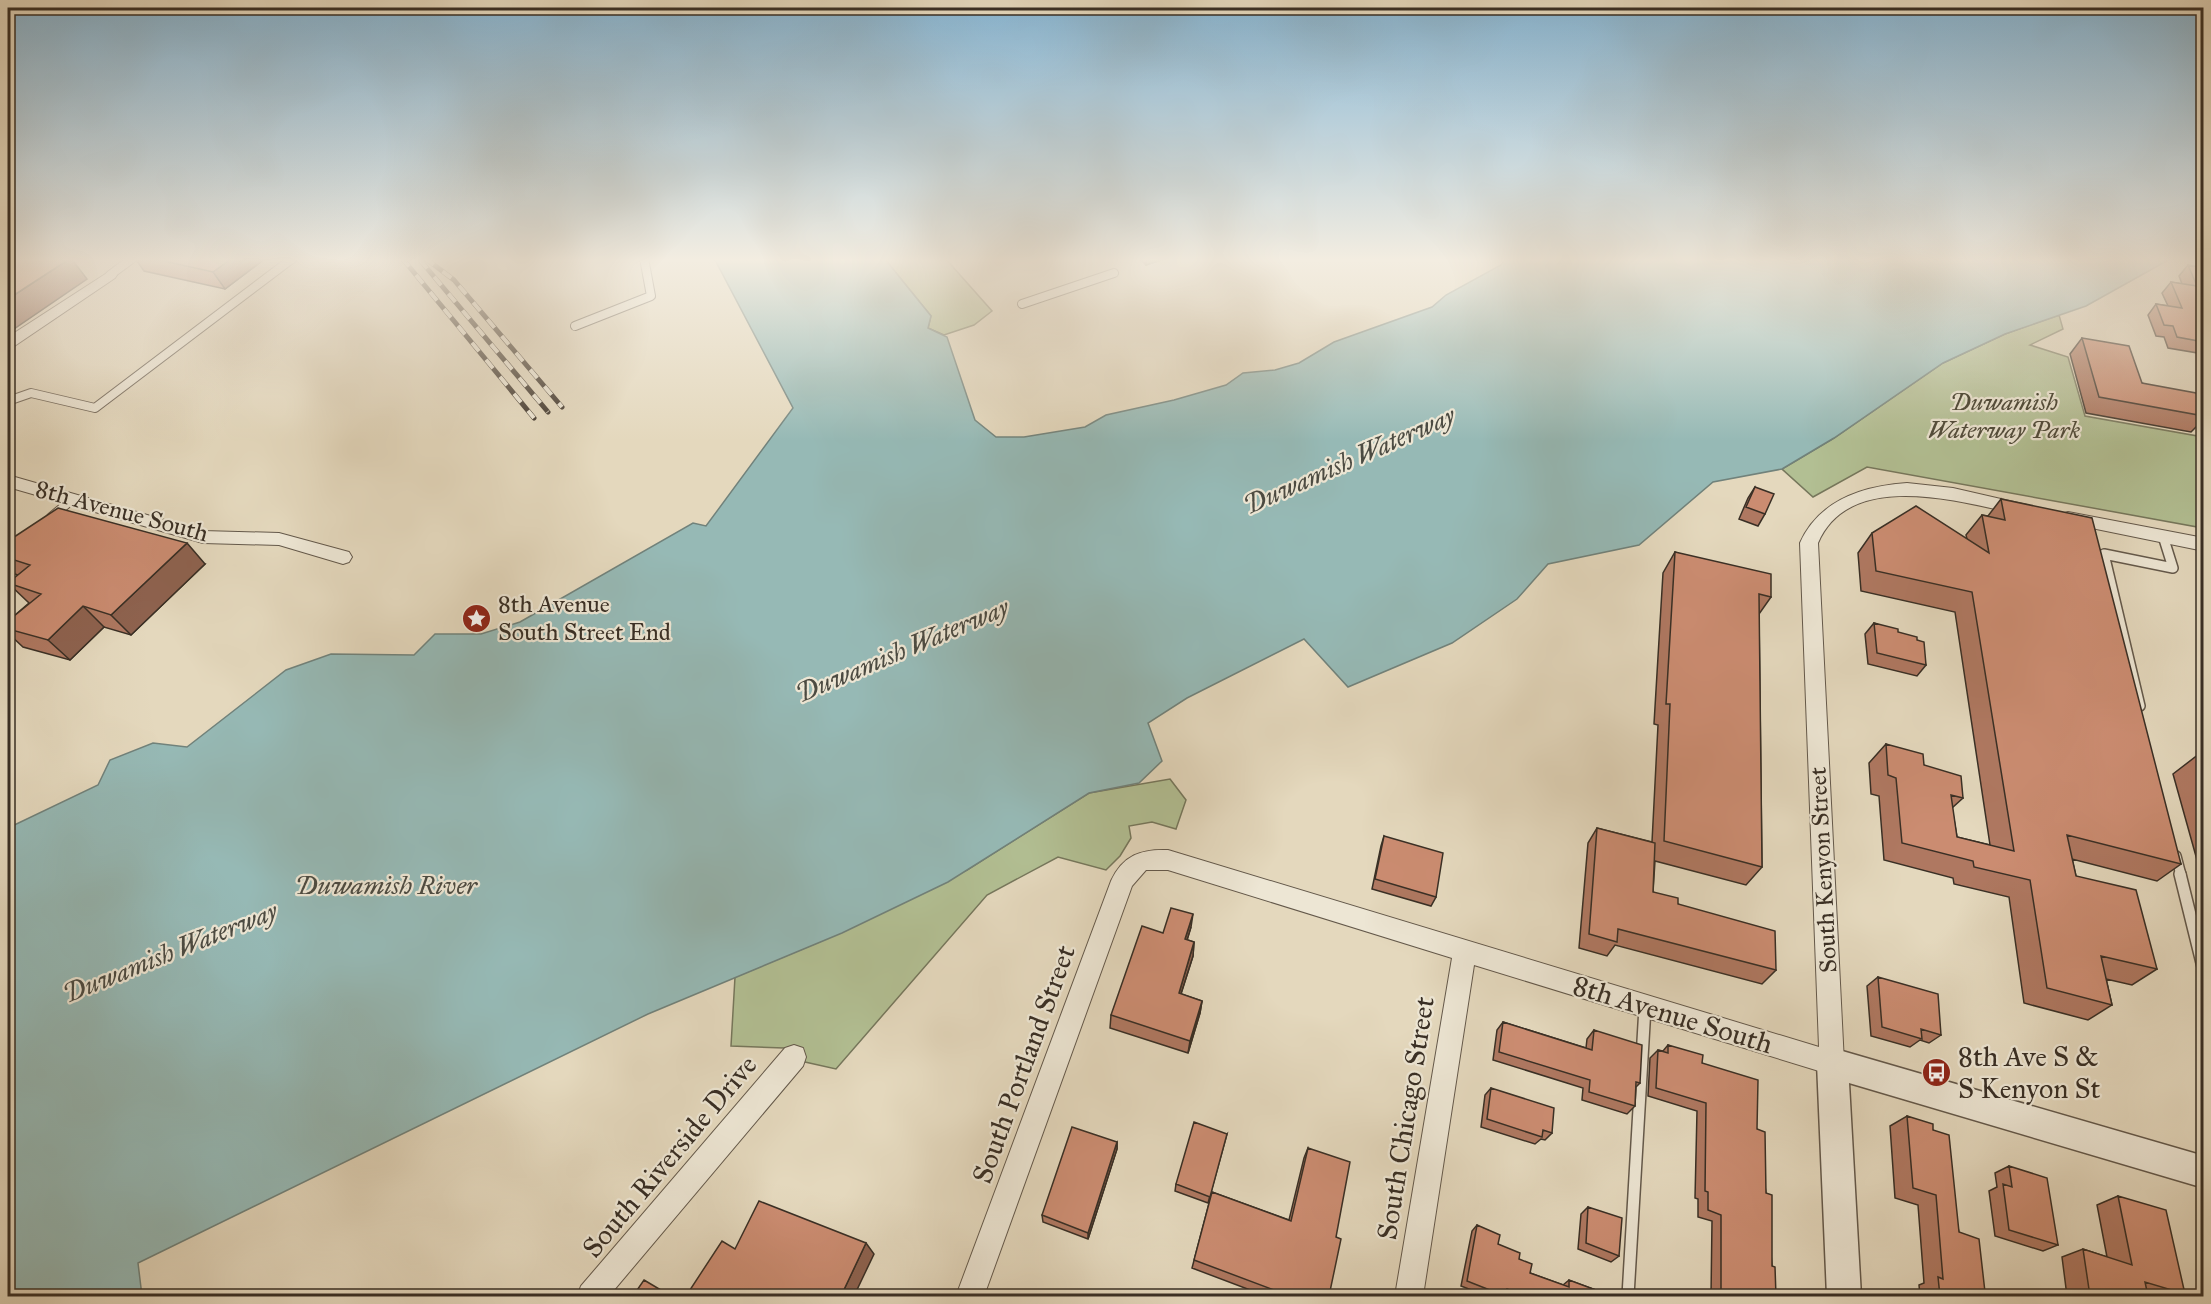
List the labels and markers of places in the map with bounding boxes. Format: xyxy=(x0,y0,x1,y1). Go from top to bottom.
place label: 8th Avenue South Street End xyxy=(498,589,671,647)
place icon: 8th Avenue South Street End xyxy=(461,602,493,634)
place label: 8th Ave S & S Kenyon St xyxy=(1958,1039,2101,1106)
bus stop icon: 8th Ave S & S Kenyon St xyxy=(1921,1056,1953,1088)

